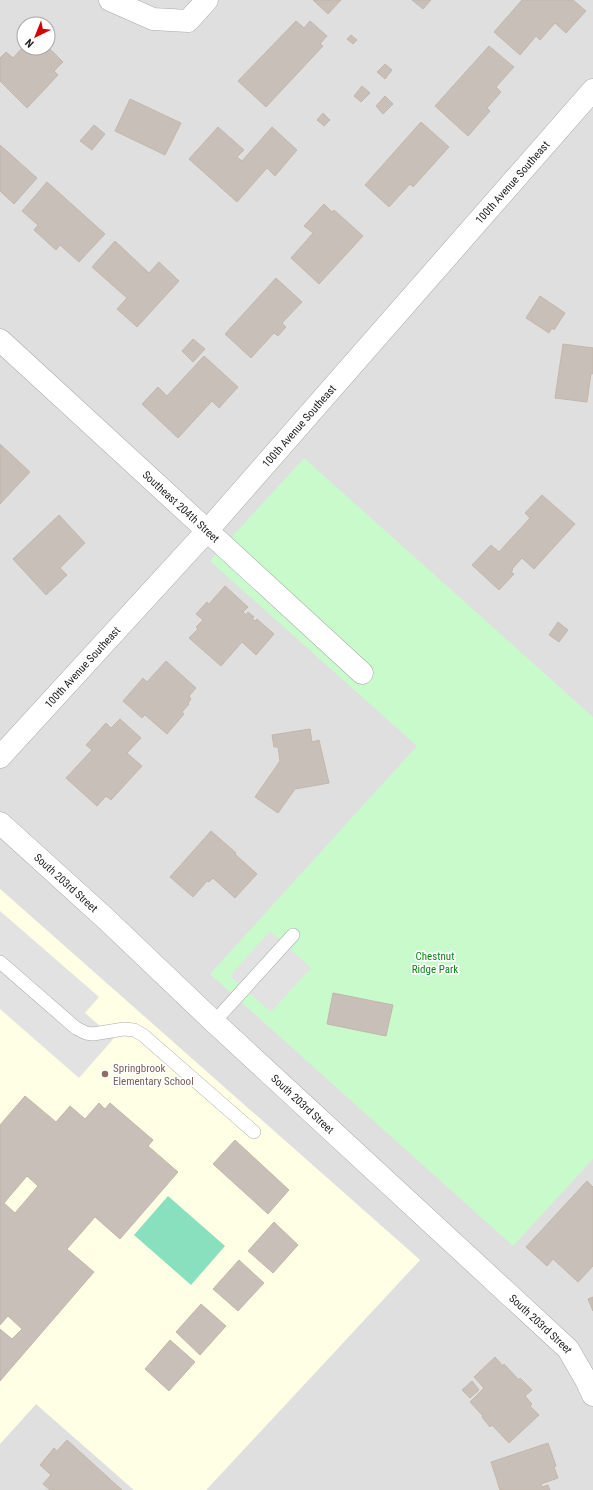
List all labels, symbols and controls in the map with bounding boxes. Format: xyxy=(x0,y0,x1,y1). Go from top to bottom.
north arrow xyxy=(16,16,56,56)
text: N xyxy=(22,36,36,50)
street label: 100th Avenue Southeast xyxy=(473,138,552,226)
street label: 100th Avenue Southeast xyxy=(259,382,339,470)
street label: Southeast 204th Street xyxy=(140,468,222,545)
street label: 100th Avenue Southeast xyxy=(42,624,123,710)
street label: South 203rd Street xyxy=(32,851,100,915)
park label: Chestnut Ridge Park xyxy=(412,950,458,976)
place label: Springbrook Elementary School xyxy=(113,1062,194,1088)
marker: Springbrook Elementary School xyxy=(100,1069,110,1079)
street label: South 203rd Street xyxy=(269,1072,337,1136)
street label: South 203rd Street xyxy=(507,1292,575,1355)

